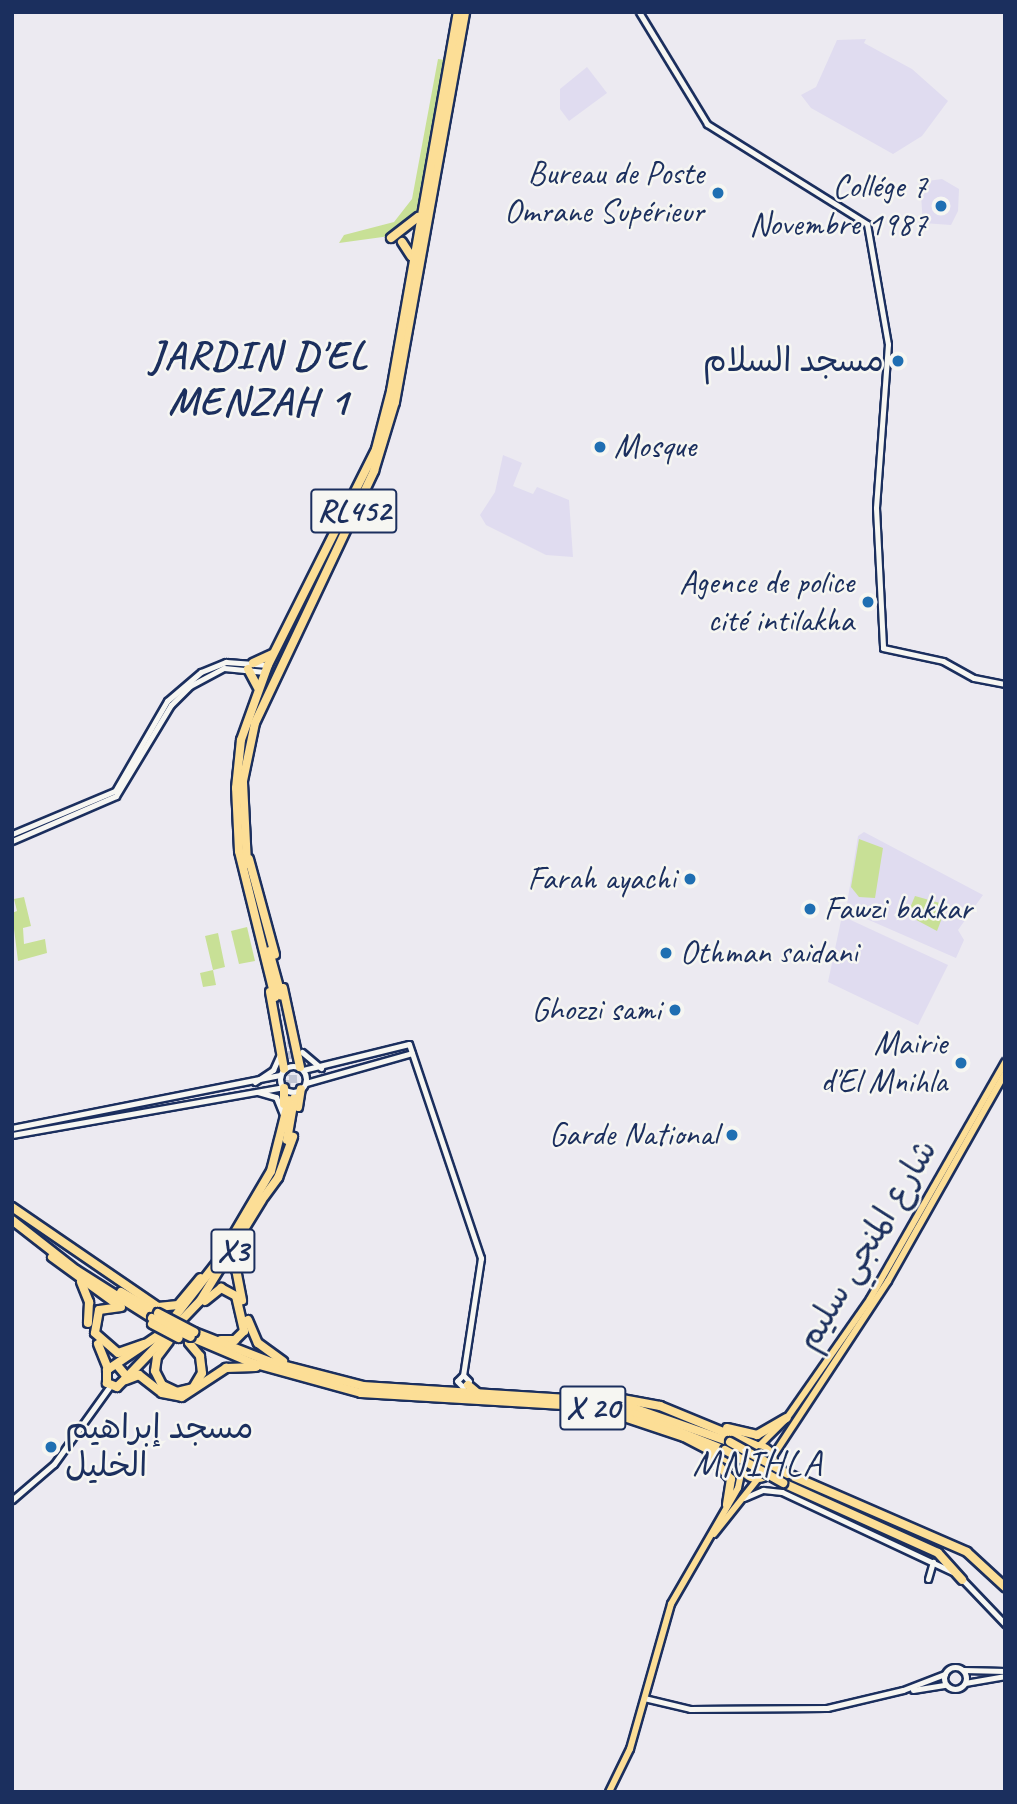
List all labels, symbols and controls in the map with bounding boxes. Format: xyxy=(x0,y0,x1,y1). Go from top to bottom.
place label: Bureau de Poste Omrane Supérieur xyxy=(505,154,704,232)
place label: Collége 7 Novembre 1987 xyxy=(749,167,927,245)
marker: Bureau de Poste Omrane Supérieur xyxy=(710,185,726,201)
marker: Collége 7 Novembre 1987 xyxy=(933,198,949,214)
district label: JARDIN D'EL MENZAH 1 xyxy=(153,331,365,425)
place label: مسجد السلام xyxy=(703,341,884,381)
marker: مسجد السلام xyxy=(890,353,906,369)
place label: Mosque xyxy=(614,427,696,467)
marker: Mosque xyxy=(592,439,608,455)
road number: RL452 xyxy=(310,482,398,540)
place label: Agence de police cité intilakha xyxy=(679,563,854,641)
marker: Agence de police cité intilakha xyxy=(860,594,876,610)
place label: Farah ayachi xyxy=(529,859,676,899)
marker: Farah ayachi xyxy=(682,871,698,887)
place label: Fawzi bakkar xyxy=(824,889,971,929)
marker: Fawzi bakkar xyxy=(802,901,818,917)
place label: Othman saidani xyxy=(680,933,858,973)
marker: Othman saidani xyxy=(658,945,674,961)
place label: Ghozzi sami xyxy=(531,990,661,1030)
marker: Ghozzi sami xyxy=(667,1002,683,1018)
place label: Mairie d'El Mnihla xyxy=(821,1024,947,1102)
marker: Mairie d'El Mnihla xyxy=(953,1055,969,1071)
place label: Garde National xyxy=(546,1115,718,1155)
marker: Garde National xyxy=(724,1127,740,1143)
street label: شارع المنجي سليم xyxy=(788,1132,946,1358)
road number: X3 xyxy=(210,1222,256,1280)
road number: X 20 xyxy=(558,1380,628,1436)
place label: مسجد إبراهيم الخليل xyxy=(65,1408,253,1486)
marker: مسجد إبراهيم الخليل xyxy=(43,1439,59,1455)
district label: MNIHLA xyxy=(694,1441,822,1485)

